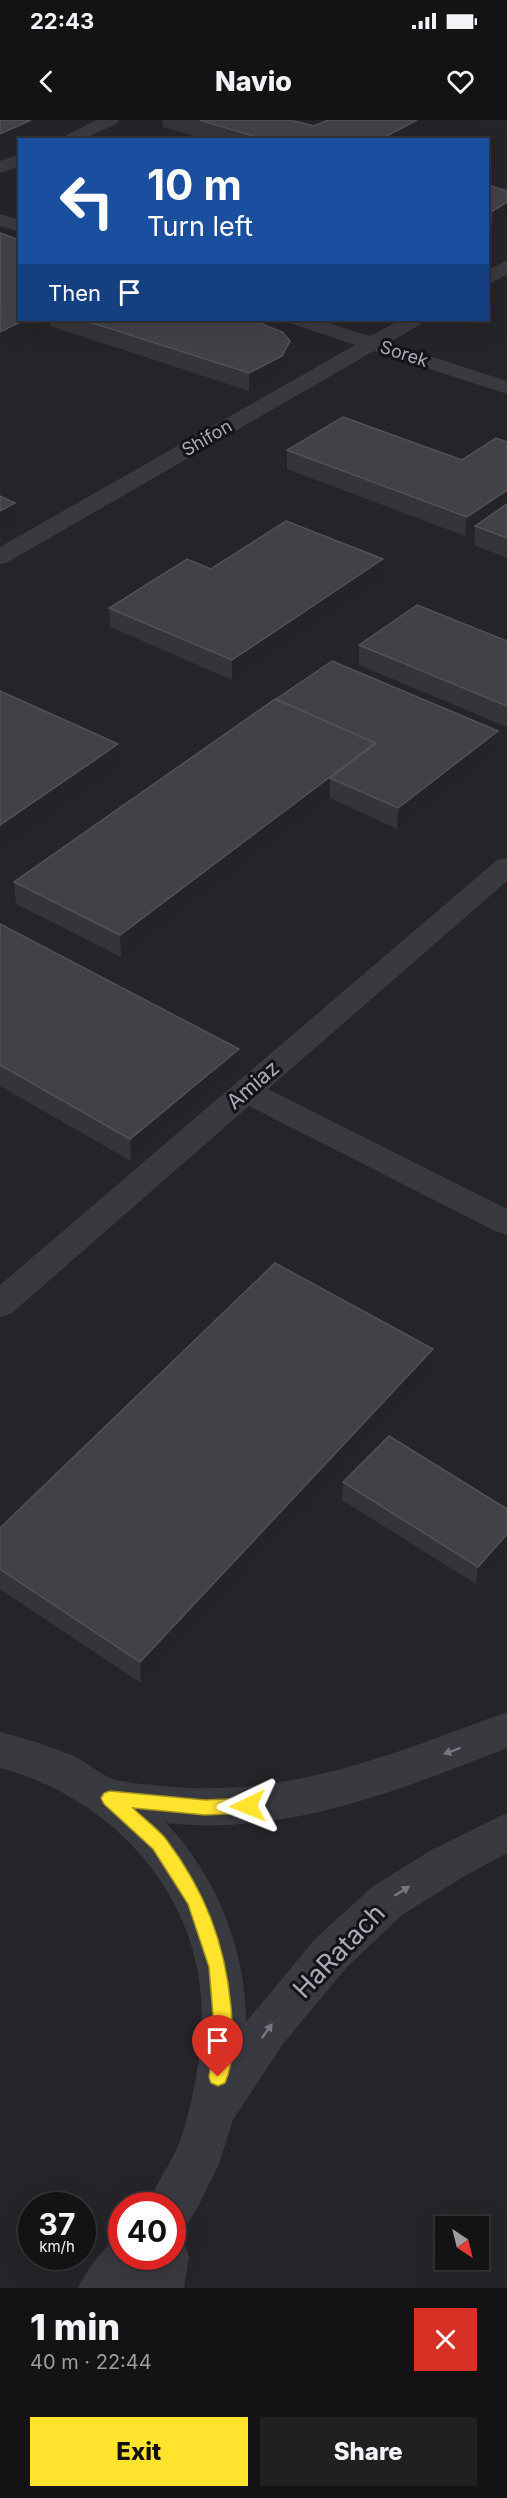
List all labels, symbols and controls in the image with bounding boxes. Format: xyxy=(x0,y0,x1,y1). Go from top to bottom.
text: 22:43 xyxy=(30,8,94,34)
icon: back xyxy=(30,65,63,98)
text: Navio xyxy=(215,65,292,98)
icon: heart xyxy=(444,65,477,98)
text: 10 m xyxy=(147,159,242,210)
icon: left xyxy=(48,162,126,240)
text: Turn left xyxy=(147,210,253,243)
icon: arrive xyxy=(113,276,146,309)
text: Then xyxy=(48,280,101,306)
street label: Sorek xyxy=(378,336,431,371)
street label: Shifon xyxy=(178,415,235,460)
street label: Amiaz xyxy=(221,1055,284,1114)
one-way arrow xyxy=(443,1746,461,1756)
position arrow xyxy=(216,1774,280,1838)
one-way arrow xyxy=(394,1886,410,1897)
street label: HaRatach xyxy=(286,1897,391,2004)
pin xyxy=(192,2015,243,2077)
one-way arrow xyxy=(261,2023,273,2039)
icon: arrive xyxy=(201,2024,234,2057)
speed limit sign: 40 xyxy=(108,2192,186,2270)
text: 37 xyxy=(39,2206,75,2242)
north arrow xyxy=(435,2216,489,2270)
map controls xyxy=(435,2216,489,2270)
text: km/h xyxy=(39,2237,75,2256)
text: 1 min xyxy=(30,2305,120,2349)
button: close xyxy=(414,2308,477,2371)
text: 40 m · 22:44 xyxy=(30,2350,152,2374)
button: Exit xyxy=(30,2417,248,2486)
button: Share xyxy=(260,2417,477,2486)

